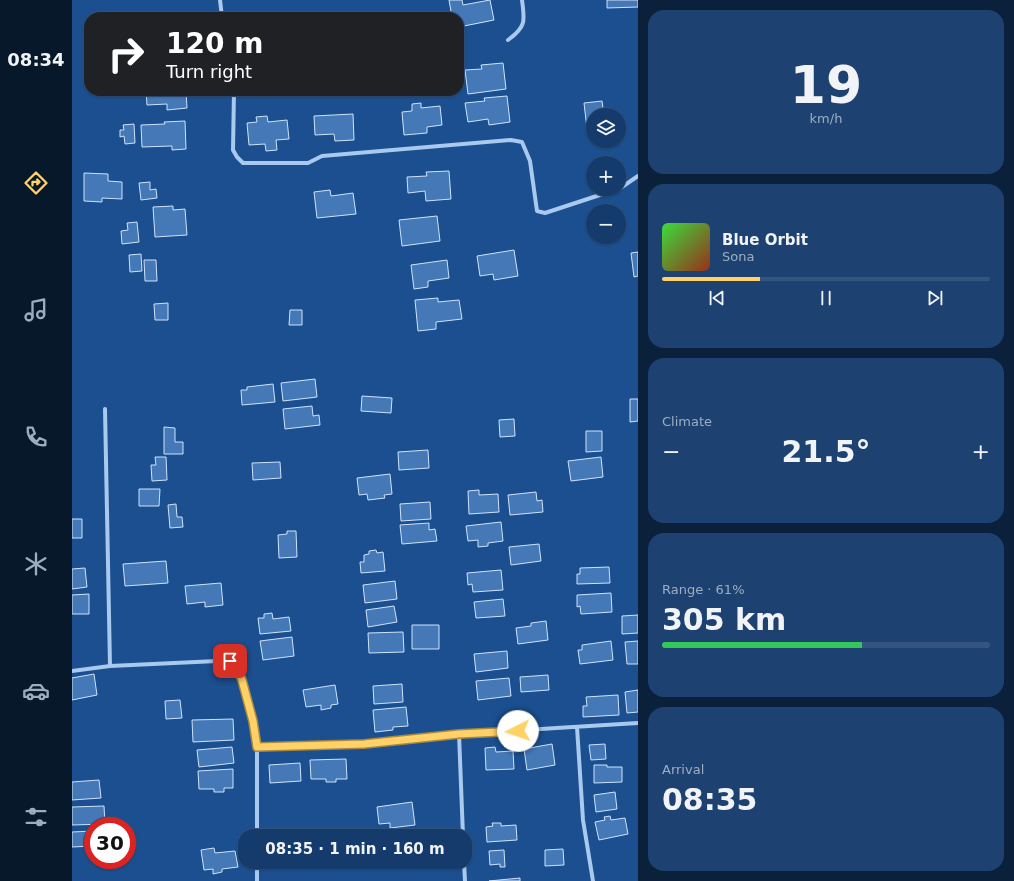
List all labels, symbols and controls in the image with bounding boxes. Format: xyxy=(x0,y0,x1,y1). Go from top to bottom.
text: 120 m xyxy=(166,27,263,60)
icon: right xyxy=(100,28,152,80)
text: 08:34 xyxy=(7,49,65,70)
text: 19 xyxy=(790,55,862,115)
text: Turn right xyxy=(166,61,252,82)
map controls xyxy=(586,108,626,244)
button: layers xyxy=(586,108,626,148)
text: km/h xyxy=(810,111,842,126)
button: + xyxy=(586,156,626,196)
icon: directions xyxy=(22,169,50,197)
button: − xyxy=(586,204,626,244)
text: Blue Orbit xyxy=(722,231,808,249)
text: Sona xyxy=(722,249,754,264)
icon: previous xyxy=(706,287,728,309)
icon: pause xyxy=(815,287,837,309)
icon: next xyxy=(924,287,946,309)
icon: music xyxy=(22,296,50,324)
text: Climate xyxy=(662,414,712,429)
icon: phone xyxy=(22,423,50,451)
text: 21.5° xyxy=(781,434,871,469)
text: − xyxy=(662,439,680,464)
text: + xyxy=(972,439,990,464)
icon: climate xyxy=(22,550,50,578)
text: Range · 61% xyxy=(662,582,745,597)
text: 305 km xyxy=(662,602,786,637)
pin xyxy=(213,644,247,678)
icon: arrive xyxy=(219,650,241,672)
icon: car xyxy=(22,677,50,705)
position arrow xyxy=(497,710,539,752)
text: Arrival xyxy=(662,762,704,777)
text: 08:35 xyxy=(662,782,758,817)
icon: filters xyxy=(22,803,50,831)
speed limit sign: 30 xyxy=(84,817,136,869)
text: 08:35 · 1 min · 160 m xyxy=(265,840,445,858)

